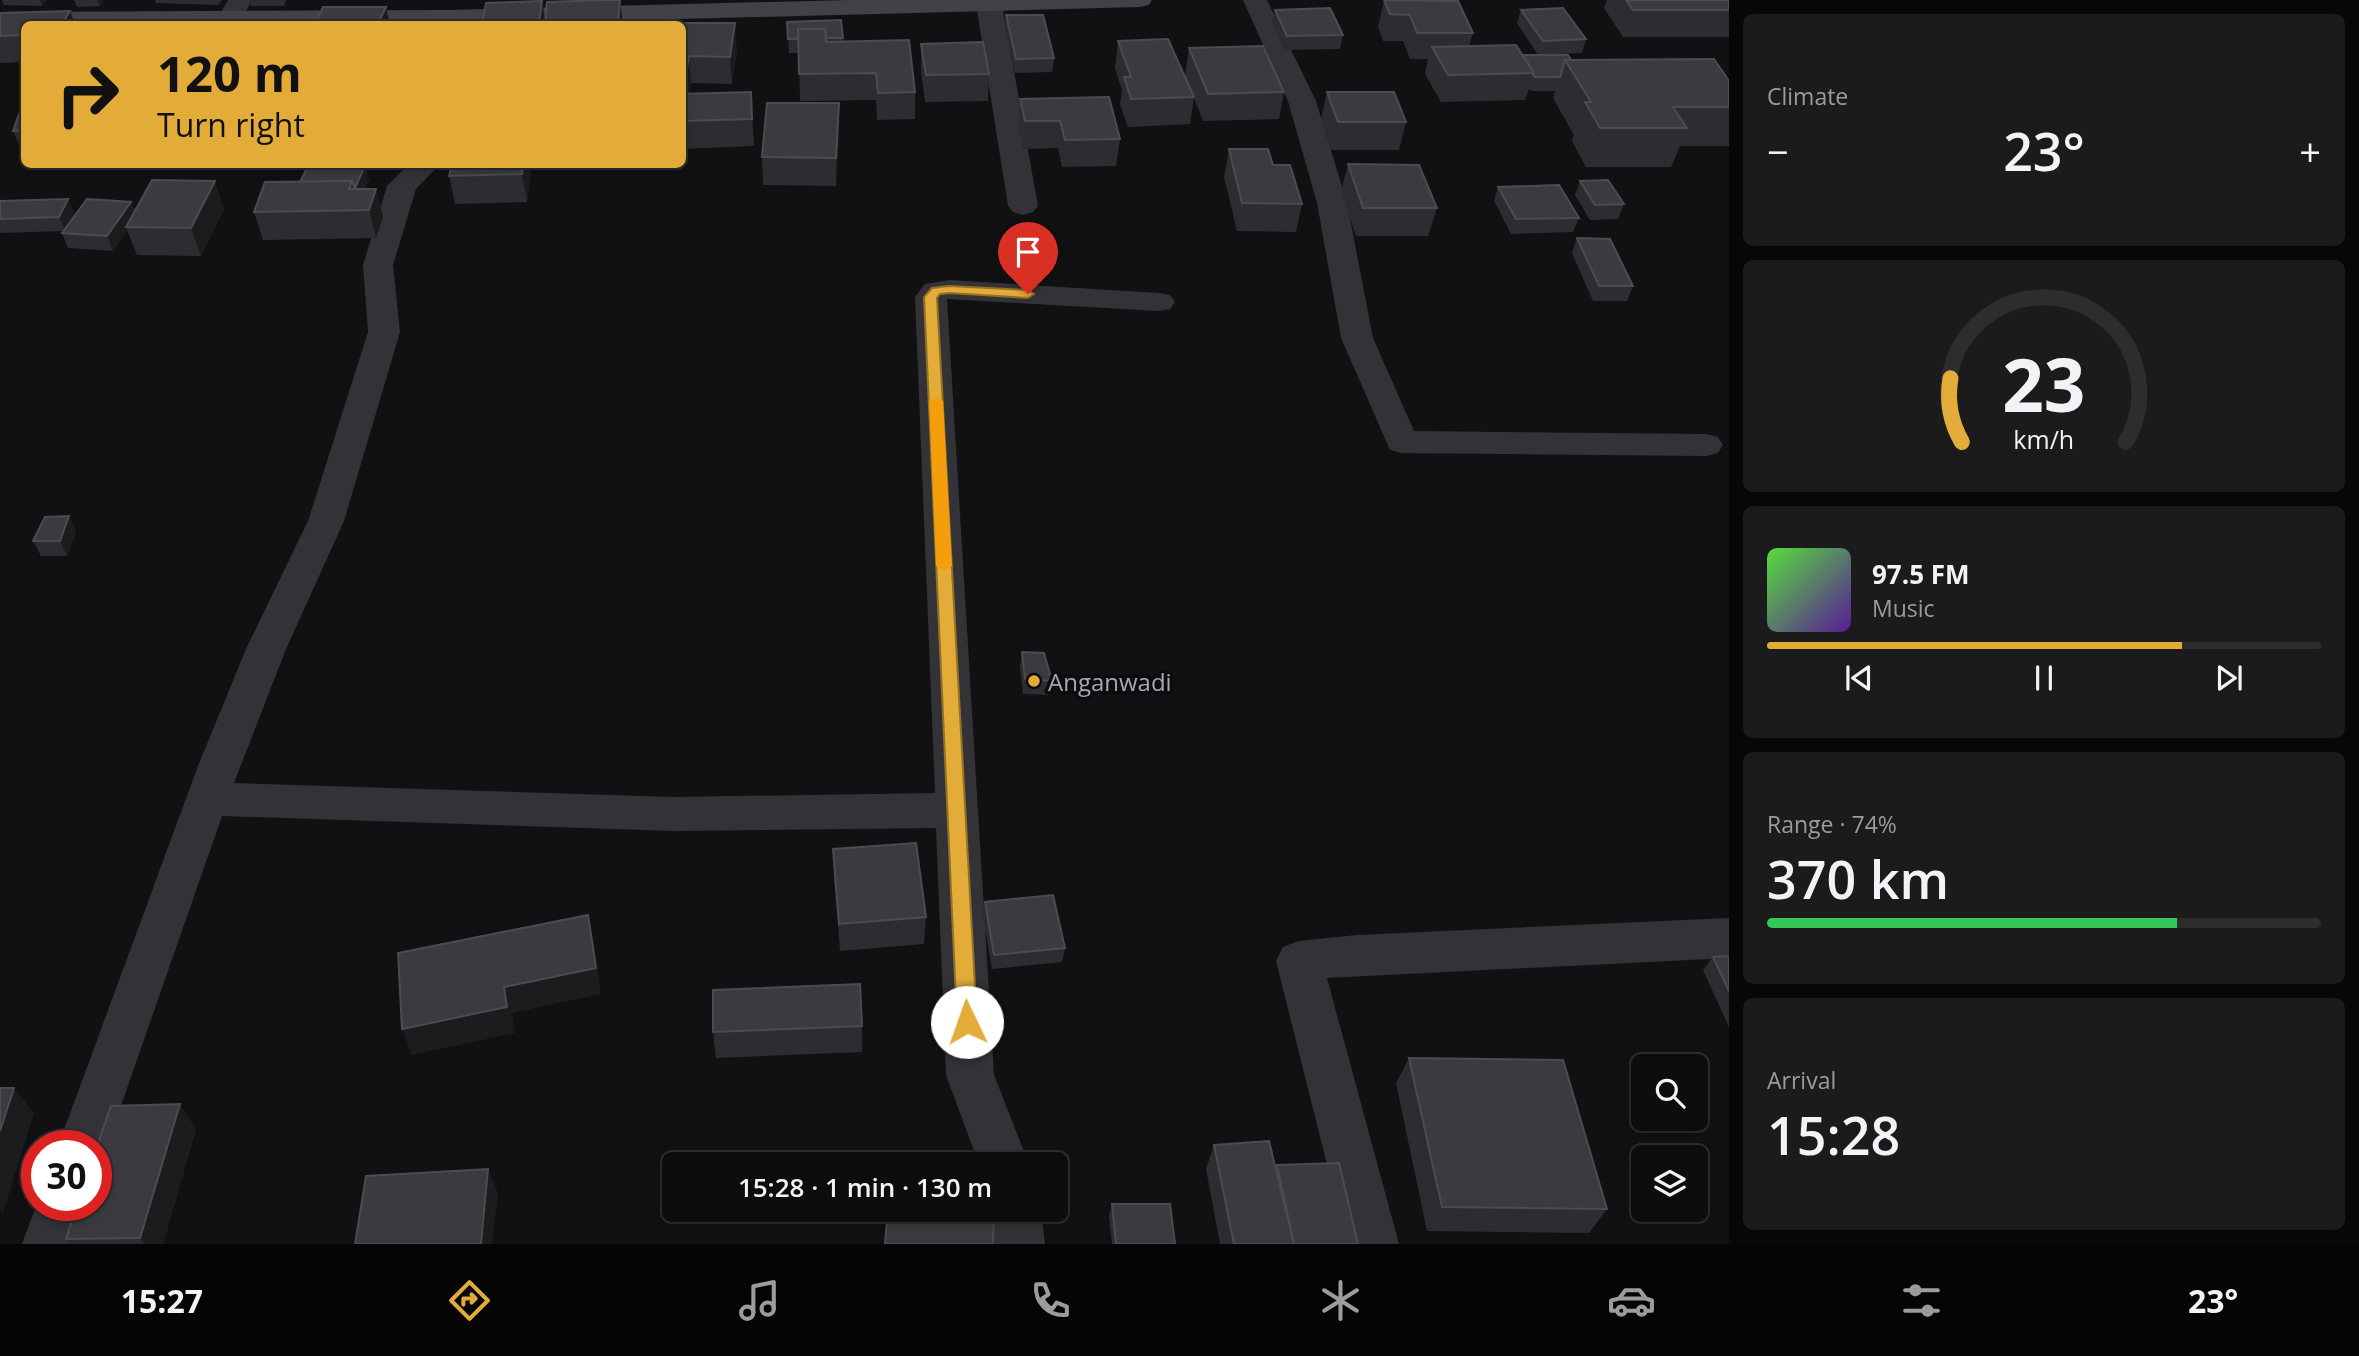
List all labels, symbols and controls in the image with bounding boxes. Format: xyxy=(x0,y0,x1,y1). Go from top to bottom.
text: 120 m xyxy=(157,40,302,106)
icon: right xyxy=(42,49,133,140)
text: Climate xyxy=(1767,80,1848,112)
text: Turn right xyxy=(157,103,305,146)
text: 23° xyxy=(2003,115,2085,186)
text: − xyxy=(1767,125,1789,177)
text: + xyxy=(2299,125,2321,177)
pin xyxy=(998,222,1058,294)
icon: arrive xyxy=(1009,233,1047,271)
text: 23 xyxy=(2002,334,2086,433)
text: km/h xyxy=(2014,422,2074,456)
text: 97.5 FM xyxy=(1872,556,1970,592)
text: Music xyxy=(1872,592,1935,624)
icon: previous xyxy=(1840,659,1878,697)
icon: pause xyxy=(2025,659,2063,697)
icon: next xyxy=(2210,659,2248,697)
place label: Anganwadi xyxy=(1048,665,1172,698)
marker: Anganwadi xyxy=(1026,673,1042,689)
text: Range · 74% xyxy=(1767,808,1897,840)
text: 370 km xyxy=(1767,843,1949,914)
position arrow xyxy=(930,985,1004,1059)
map controls xyxy=(1631,1054,1708,1222)
button: search xyxy=(1631,1054,1708,1131)
text: Arrival xyxy=(1767,1064,1836,1096)
text: 15:28 xyxy=(1767,1099,1900,1170)
speed limit sign: 30 xyxy=(21,1130,112,1221)
button: layers xyxy=(1631,1145,1708,1222)
text: 15:28 · 1 min · 130 m xyxy=(738,1169,992,1205)
icon: directions xyxy=(445,1276,494,1325)
icon: music xyxy=(735,1276,784,1325)
icon: phone xyxy=(1026,1276,1075,1325)
icon: climate xyxy=(1316,1276,1365,1325)
icon: car xyxy=(1607,1276,1656,1325)
icon: filters xyxy=(1897,1276,1946,1325)
text: 15:27 xyxy=(121,1279,203,1322)
text: 23° xyxy=(2188,1279,2238,1322)

